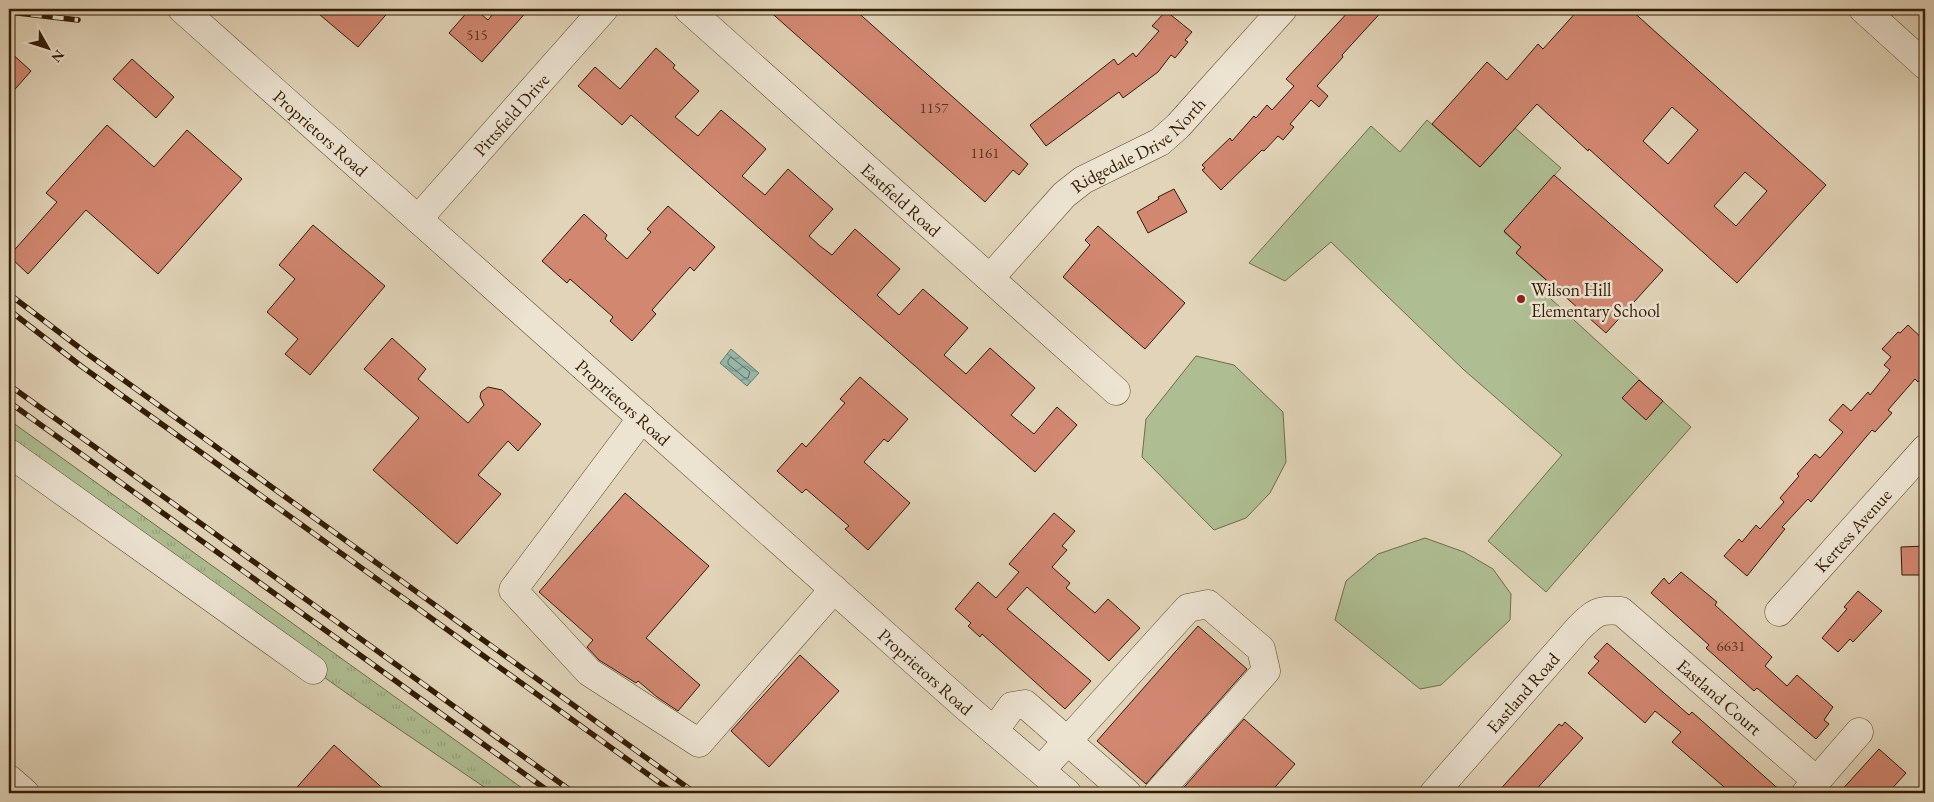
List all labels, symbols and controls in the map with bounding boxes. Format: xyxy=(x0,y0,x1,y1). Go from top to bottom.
north arrow xyxy=(22,22,72,72)
house number: 515 xyxy=(466,25,488,44)
text: N xyxy=(47,46,69,67)
street label: Pittsfield Drive xyxy=(468,68,554,161)
street label: Proprietors Road xyxy=(269,84,374,182)
street label: Ridgedale Drive North xyxy=(1065,92,1210,197)
house number: 1157 xyxy=(920,98,949,117)
house number: 1161 xyxy=(971,143,999,162)
street label: Eastfield Road xyxy=(857,158,947,242)
place label: Wilson Hill Elementary School xyxy=(1531,278,1660,322)
marker: Wilson Hill Elementary School xyxy=(1515,293,1527,305)
street label: Proprietors Road xyxy=(571,354,676,451)
street label: Kertess Avenue xyxy=(1809,483,1896,577)
street label: Proprietors Road xyxy=(874,623,979,720)
house number: 6631 xyxy=(1717,636,1745,655)
street label: Eastland Road xyxy=(1481,647,1565,737)
street label: Eastland Court xyxy=(1672,653,1767,740)

